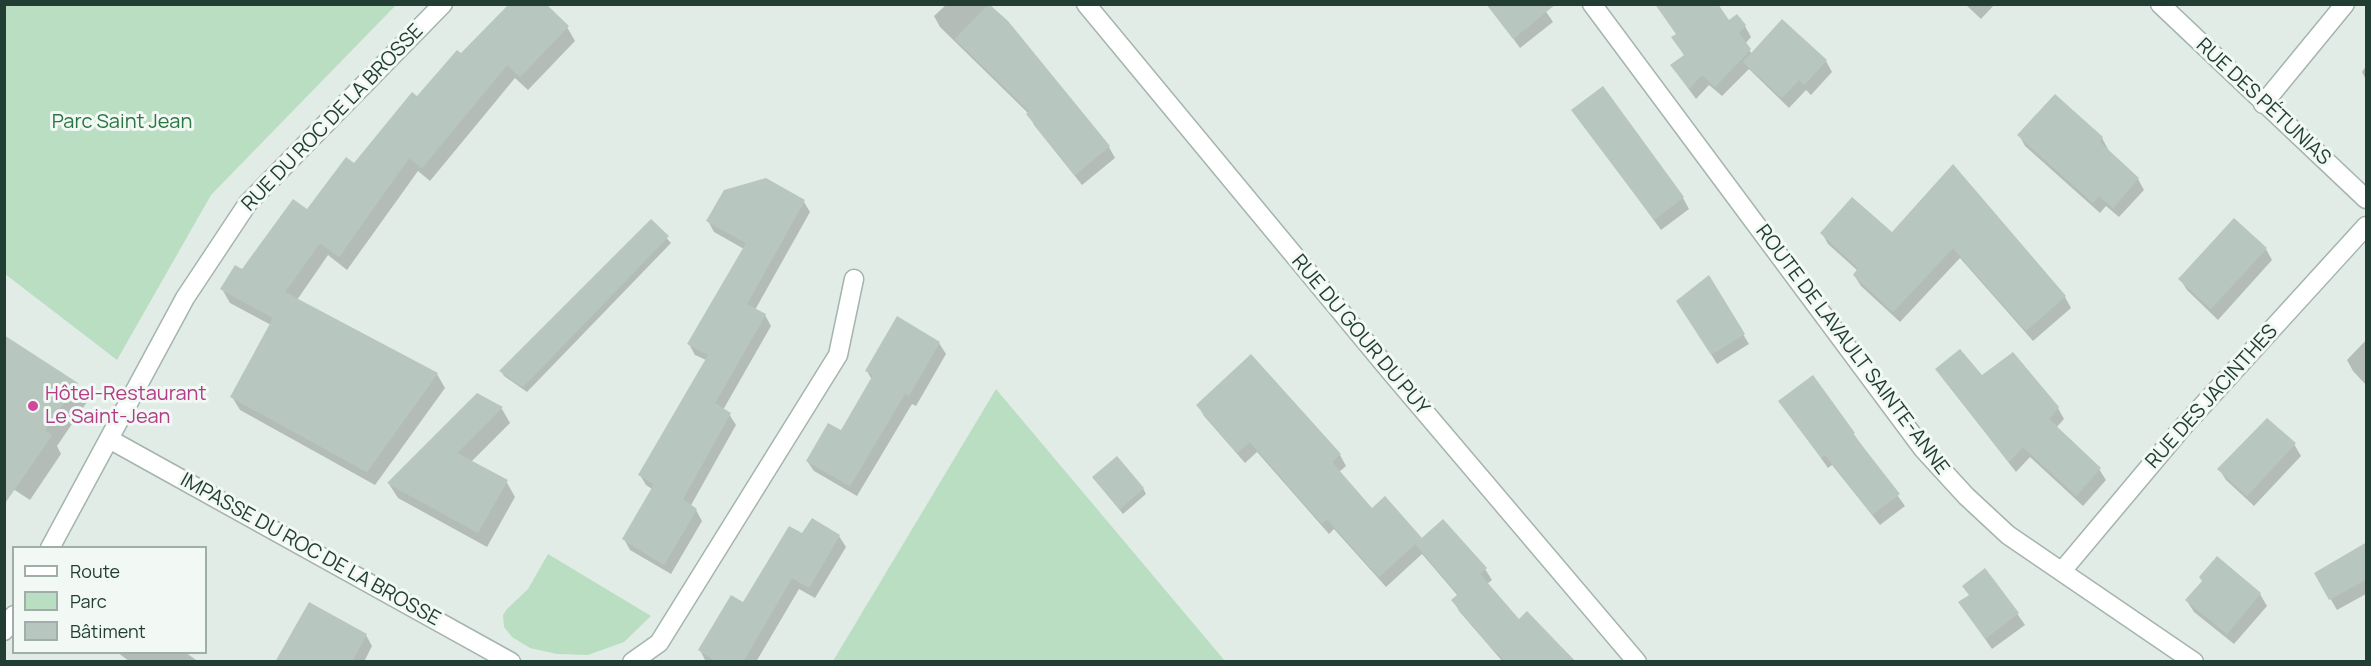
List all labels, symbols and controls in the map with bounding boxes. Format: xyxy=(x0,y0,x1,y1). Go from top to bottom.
street label: RUE DU ROC DE LA BROSSE xyxy=(237,20,429,216)
street label: RUE DES PÉTUNIAS xyxy=(2191,34,2335,170)
park label: Parc Saint Jean xyxy=(52,110,192,134)
street label: ROUTE DE LAVAULT SAINTE-ANNE xyxy=(1750,220,1954,480)
street label: RUE DU GOUR DU PUY xyxy=(1286,250,1434,420)
street label: RUE DES JACINTHES xyxy=(2141,320,2283,474)
place label: Hôtel-Restaurant Le Saint-Jean xyxy=(45,382,206,429)
marker: Hôtel-Restaurant Le Saint-Jean xyxy=(26,399,40,413)
street label: IMPASSE DU ROC DE LA BROSSE xyxy=(176,468,444,632)
legend xyxy=(12,546,207,654)
text: Route xyxy=(70,559,120,583)
text: Parc xyxy=(70,589,107,613)
text: Bâtiment xyxy=(70,619,146,643)

